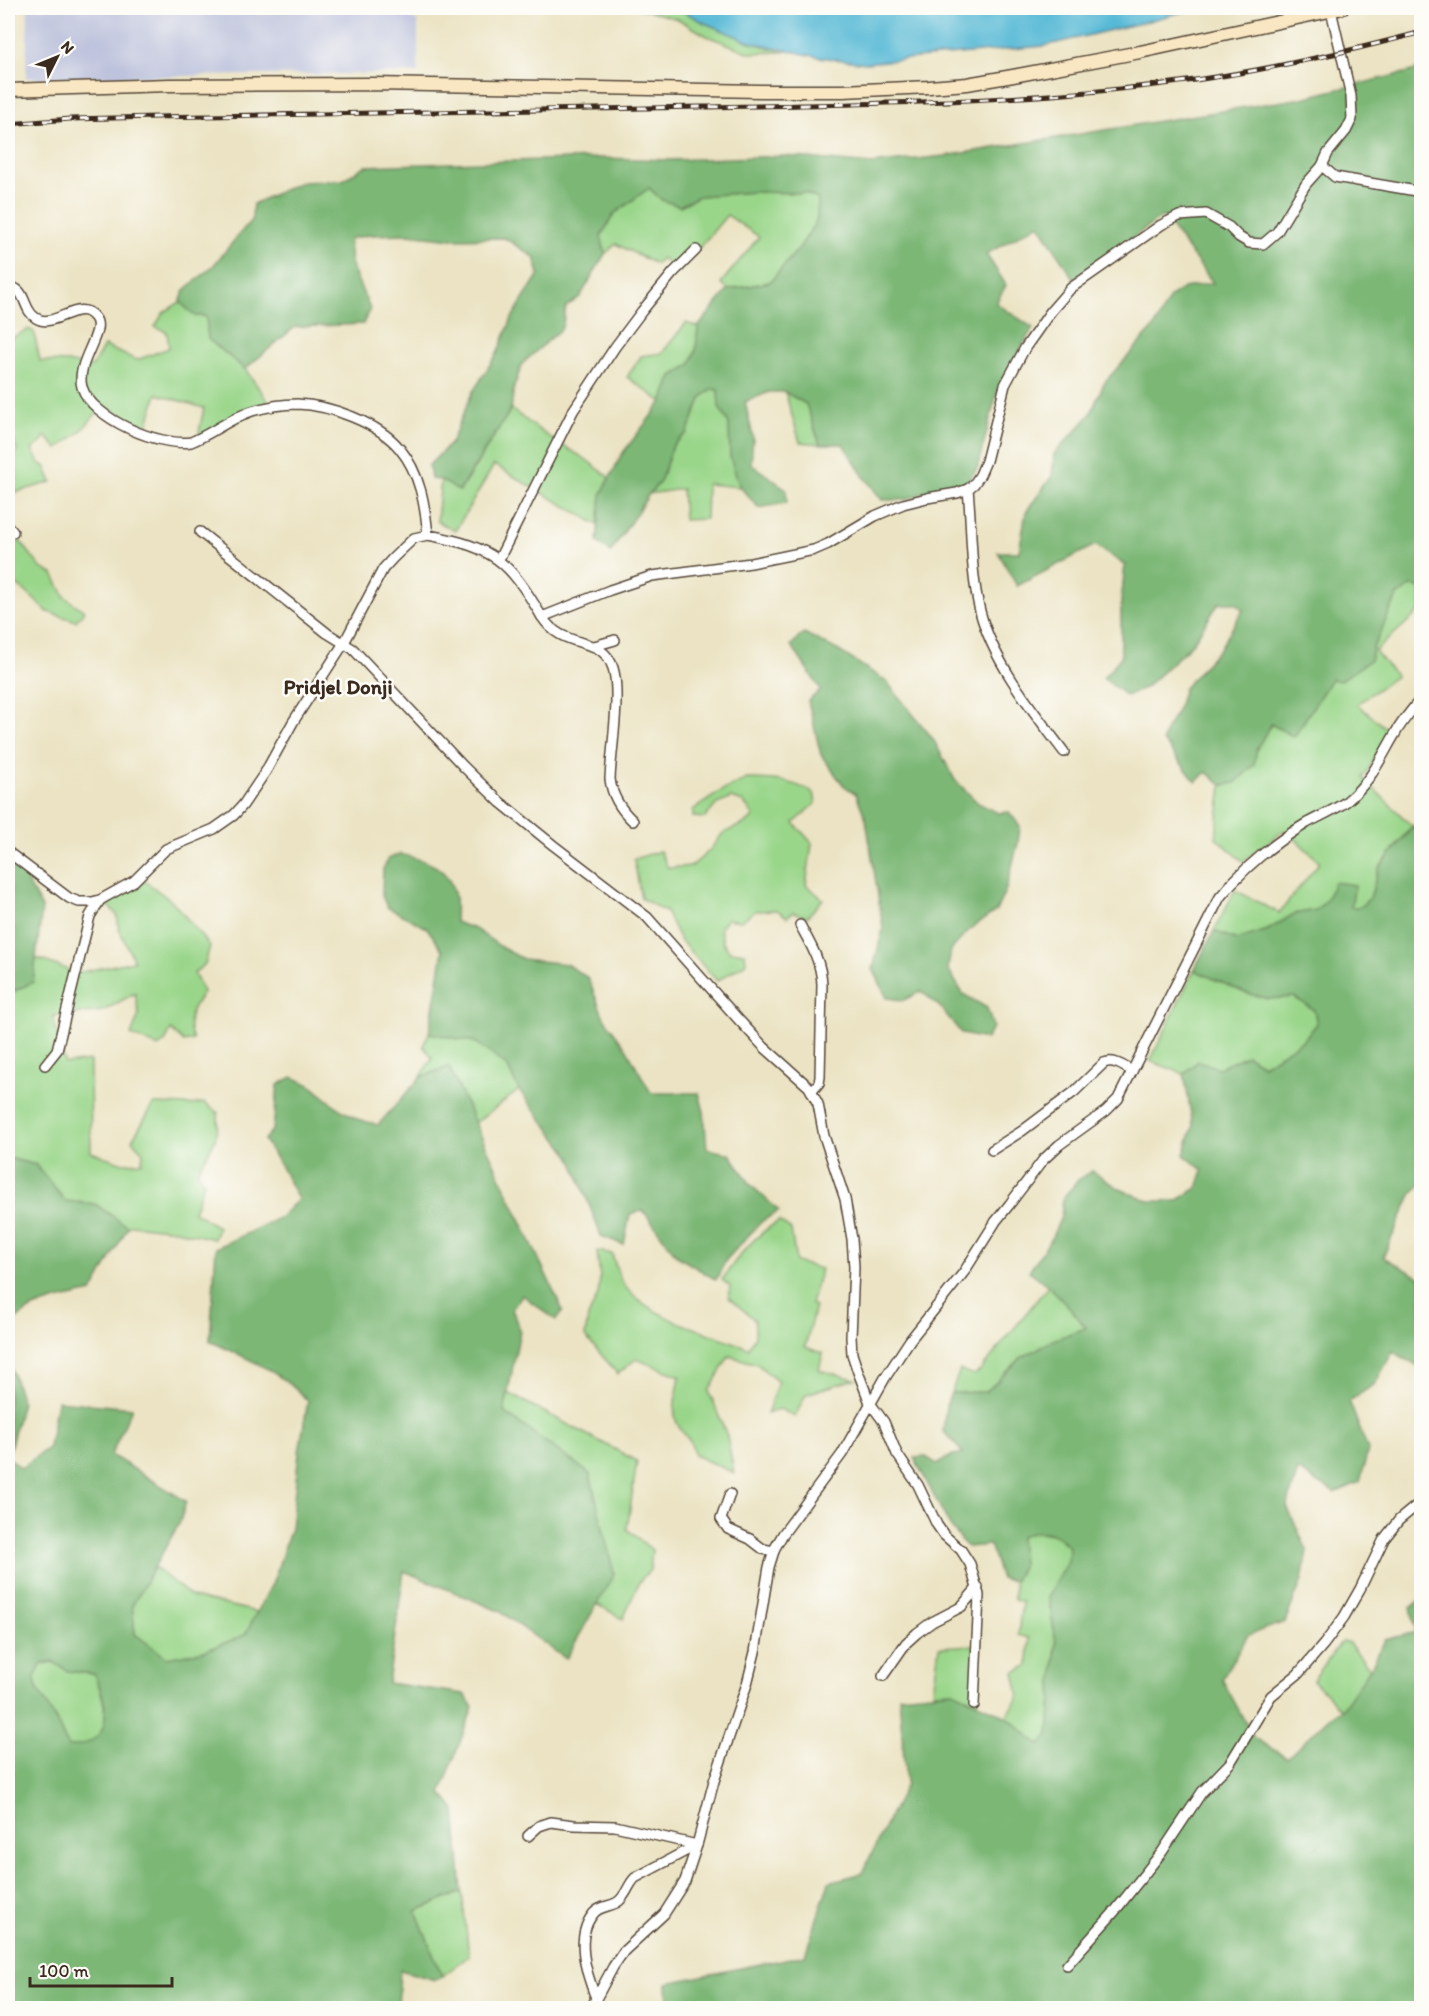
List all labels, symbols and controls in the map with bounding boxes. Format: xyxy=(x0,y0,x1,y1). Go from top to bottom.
north arrow xyxy=(27,27,87,87)
text: N xyxy=(57,37,78,58)
district label: Pridjel Donji xyxy=(283,674,393,700)
scale bar xyxy=(30,1950,172,1988)
text: 100 m xyxy=(39,1960,89,1982)

